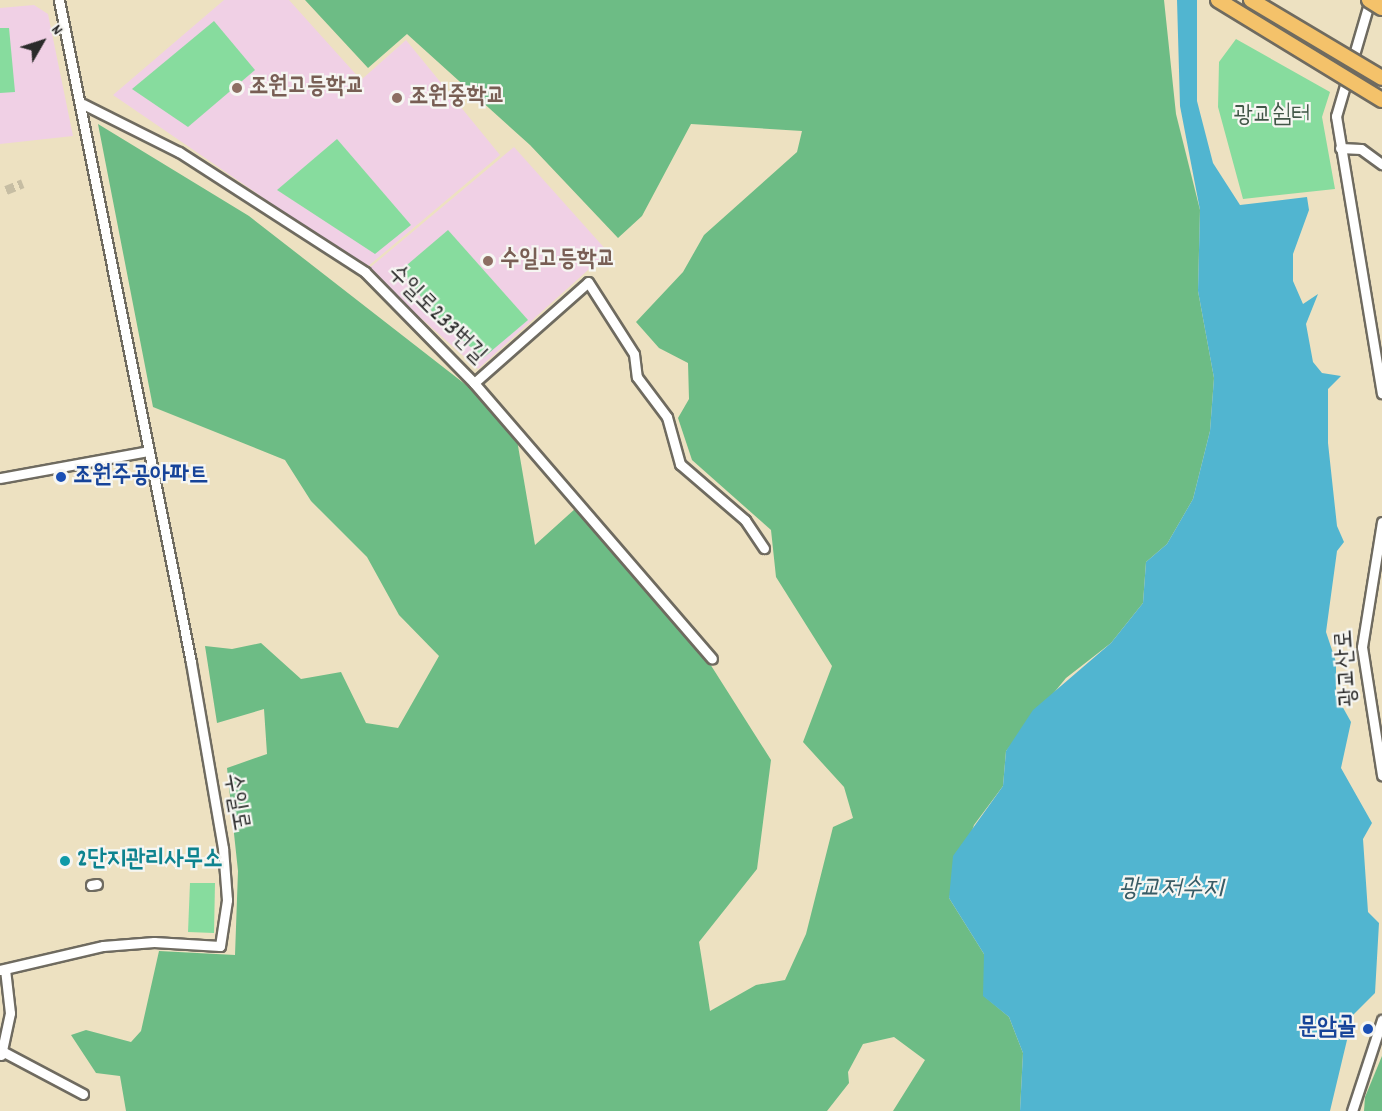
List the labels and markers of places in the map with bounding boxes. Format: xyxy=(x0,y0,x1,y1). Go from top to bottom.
place label: 조원고등학교 xyxy=(249,74,365,102)
marker: 조원고등학교 xyxy=(230,81,244,95)
place label: 조원중학교 xyxy=(409,84,506,112)
marker: 조원중학교 xyxy=(390,91,404,105)
place label: 수일고등학교 xyxy=(500,247,616,275)
marker: 수일고등학교 xyxy=(481,254,495,268)
place label: 조원주공아파트 xyxy=(73,463,208,491)
marker: 조원주공아파트 xyxy=(54,470,68,484)
place label: 2단지관리사무소 xyxy=(77,847,223,875)
marker: 2단지관리사무소 xyxy=(58,854,72,868)
place label: 문암골 xyxy=(1298,1015,1356,1043)
marker: 문암골 xyxy=(1361,1022,1375,1036)

